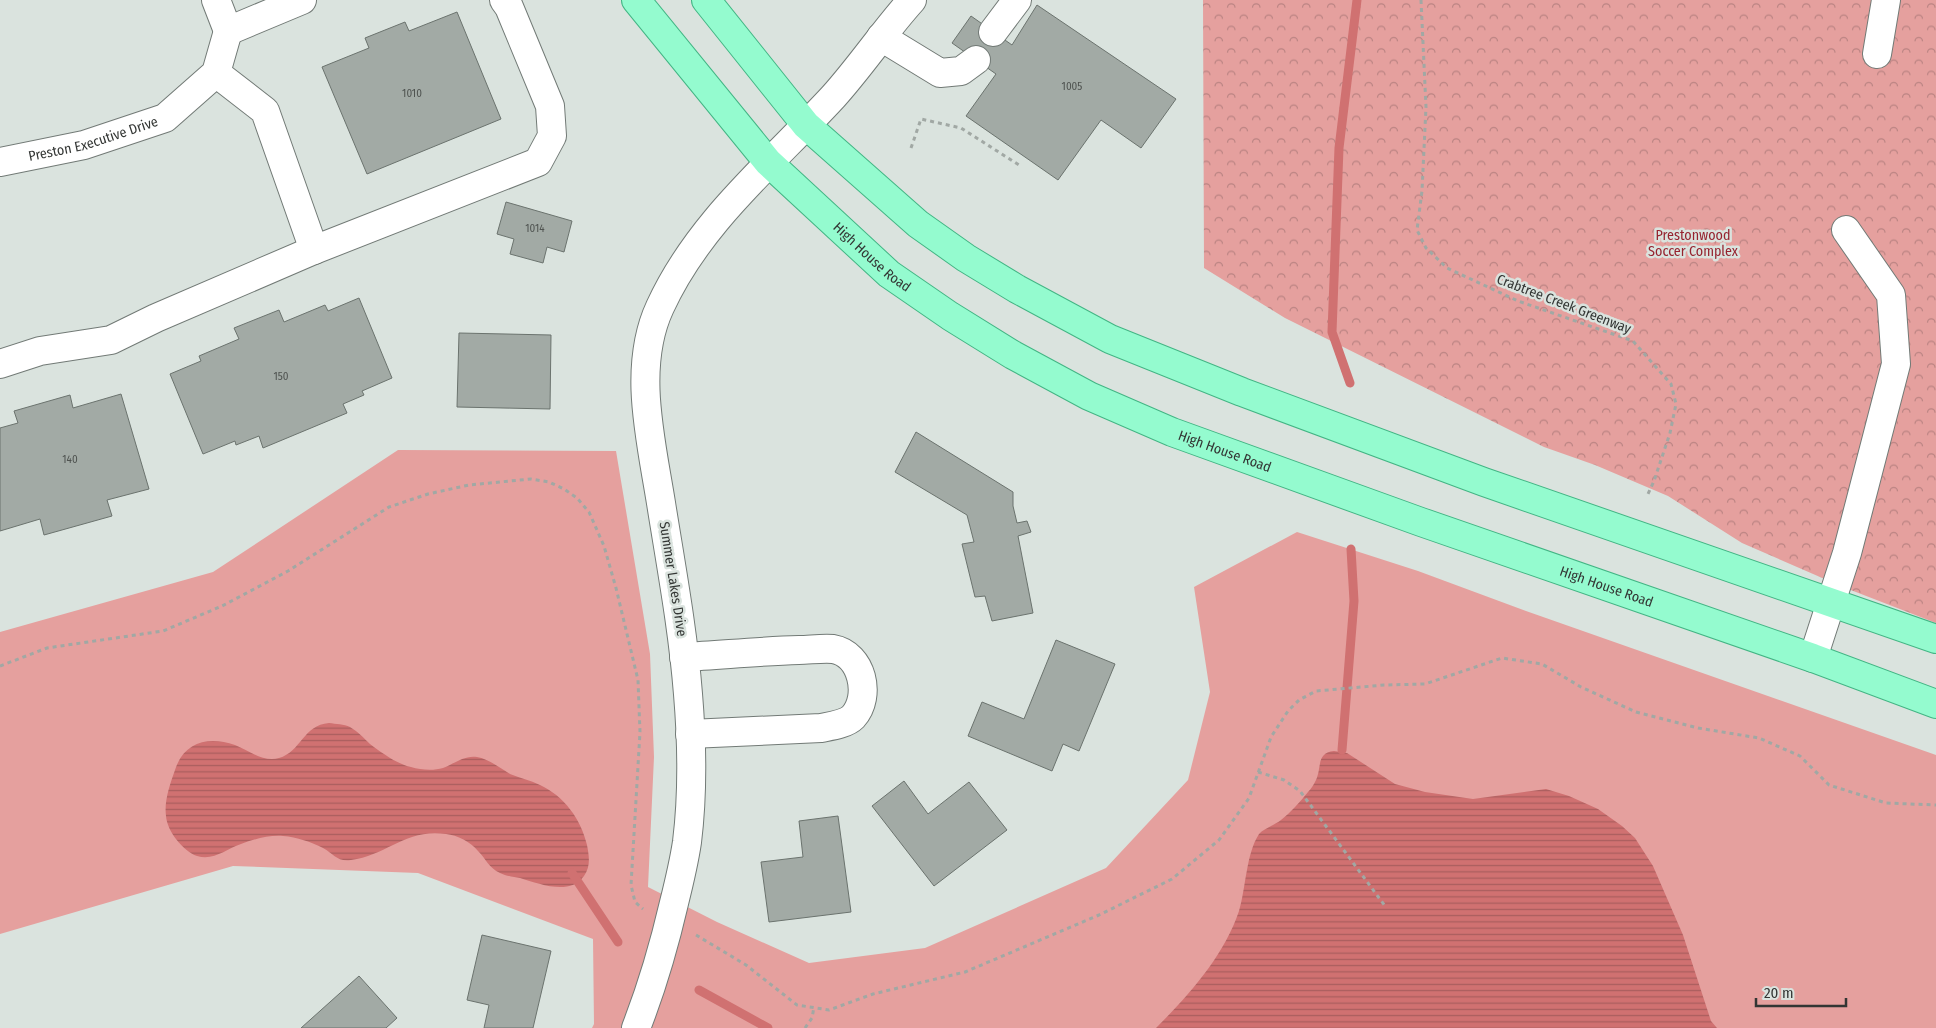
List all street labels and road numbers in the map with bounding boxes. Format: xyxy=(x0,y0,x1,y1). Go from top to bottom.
street label: Preston Executive Drive xyxy=(27,112,160,165)
street label: High House Road xyxy=(830,218,914,295)
street label: Crabtree Creek Greenway xyxy=(1494,271,1634,338)
street label: High House Road xyxy=(1176,426,1274,476)
street label: Summer Lakes Drive xyxy=(656,520,690,638)
street label: High House Road xyxy=(1558,562,1656,610)

